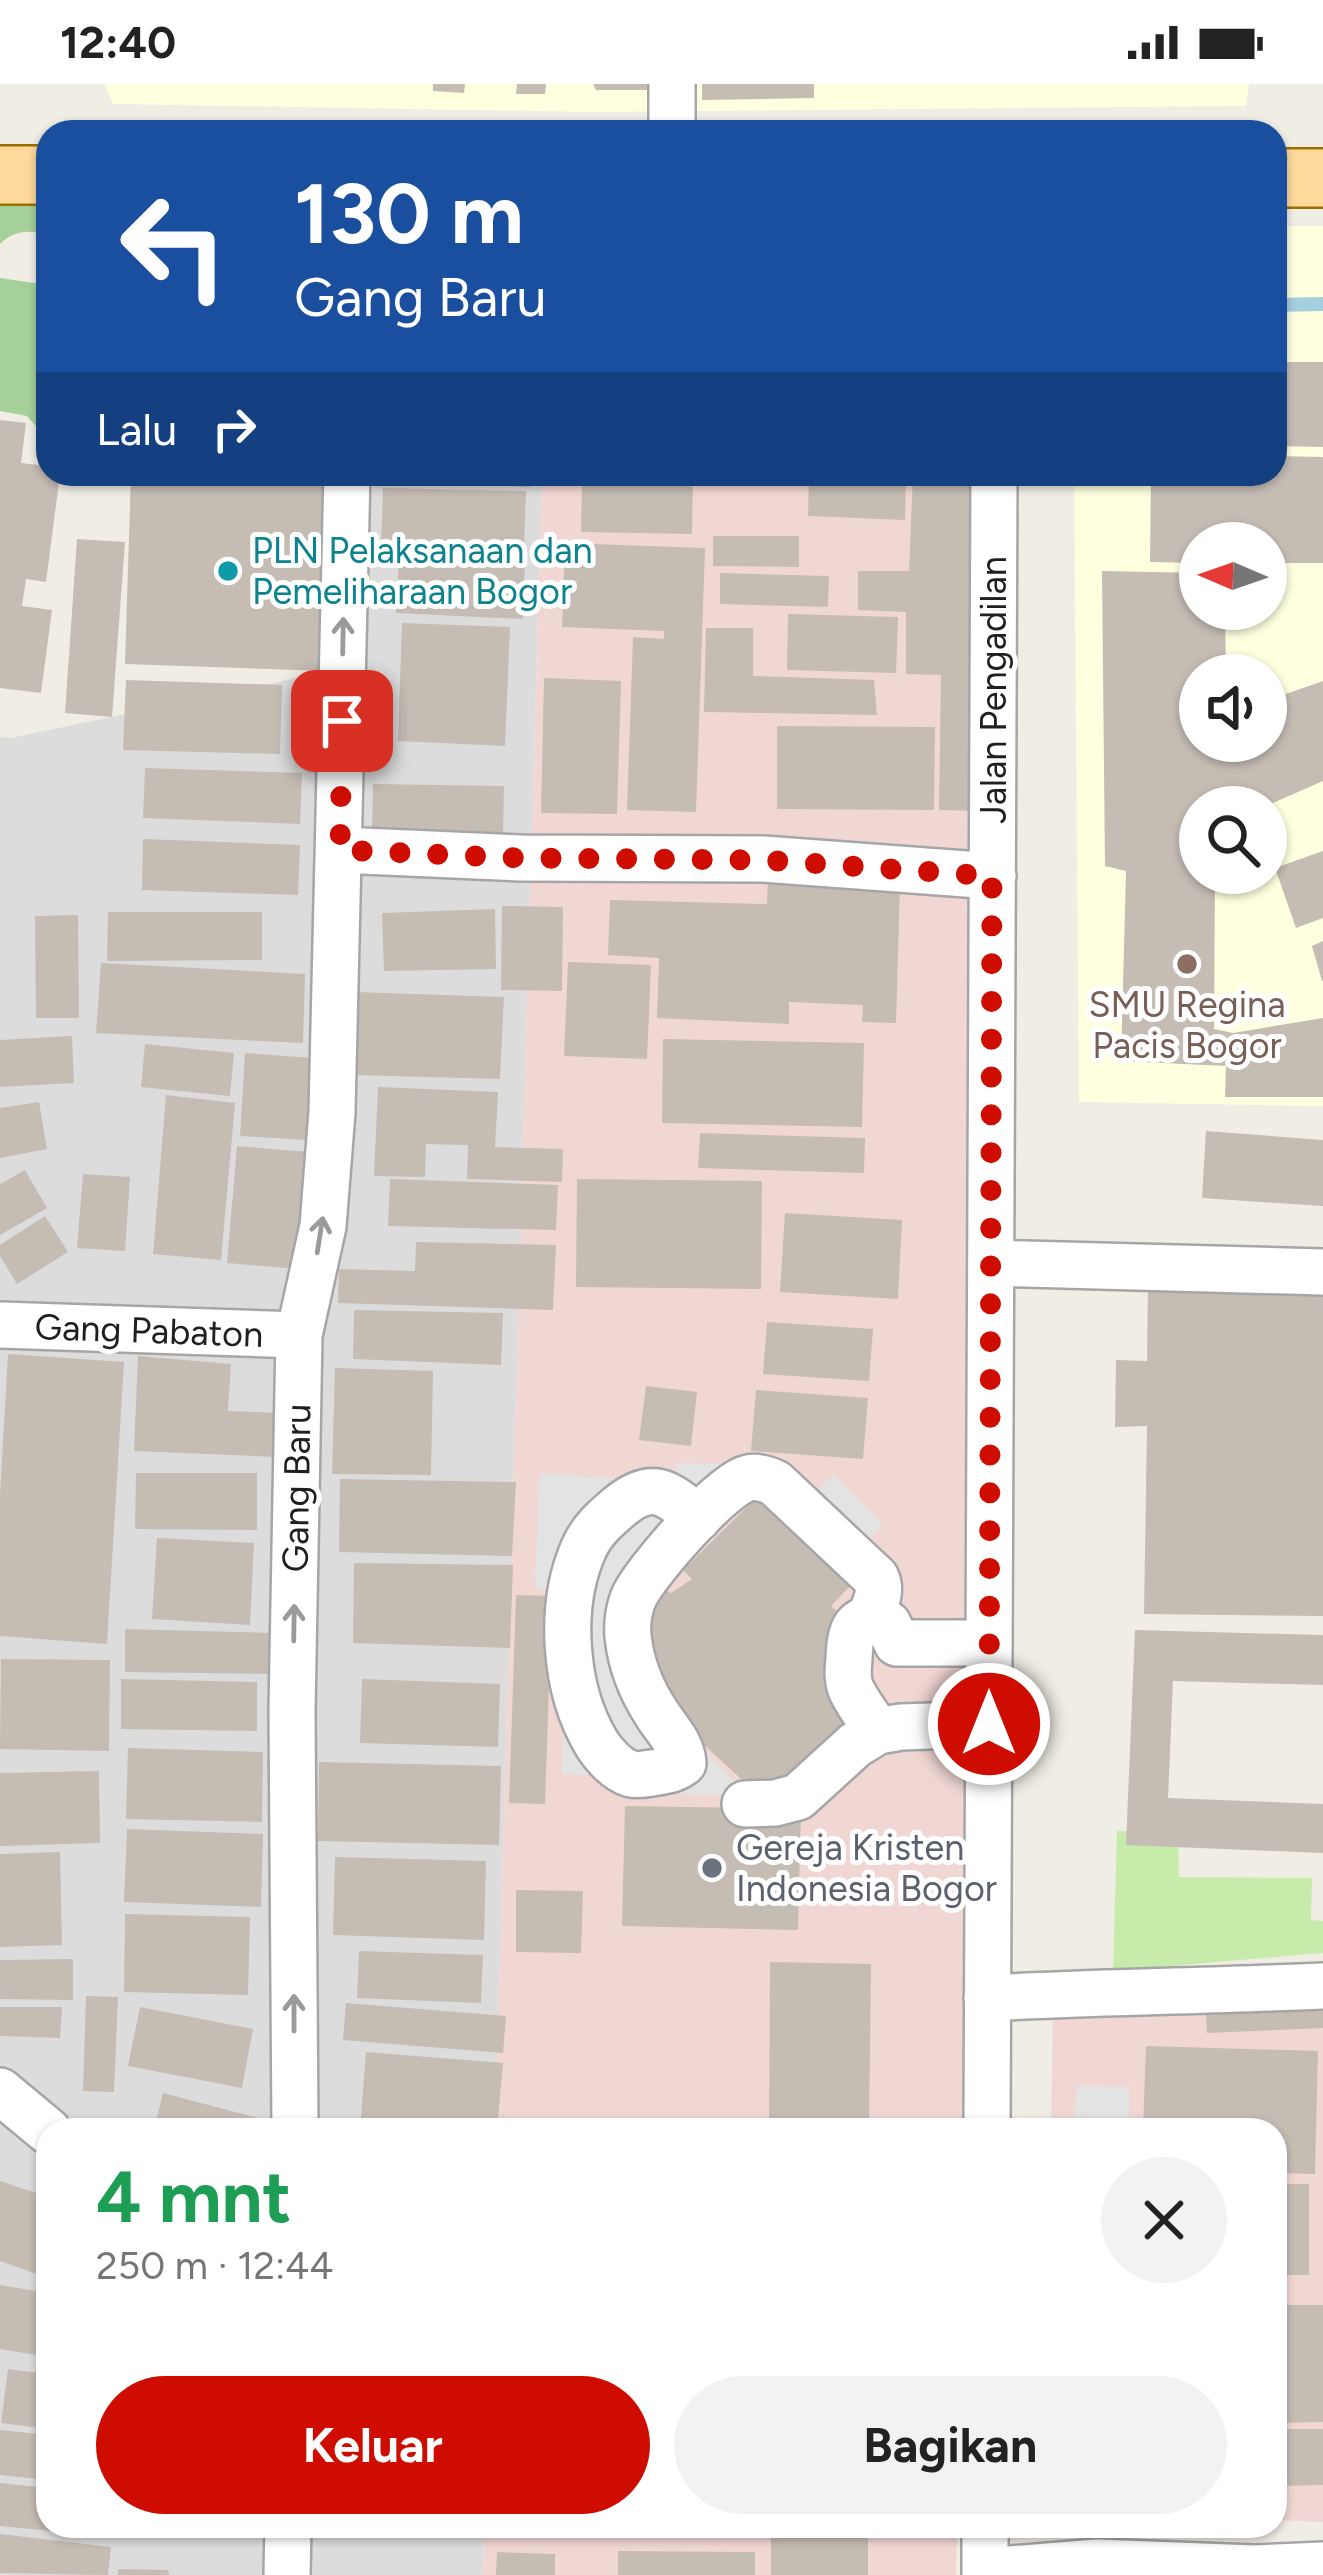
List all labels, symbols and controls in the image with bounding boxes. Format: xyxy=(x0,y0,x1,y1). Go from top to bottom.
text: 12:40 xyxy=(60,15,176,69)
text: 130 m xyxy=(294,163,524,264)
icon: left xyxy=(96,168,252,324)
text: Gang Baru xyxy=(294,265,547,330)
icon: right xyxy=(201,396,267,462)
text: Lalu xyxy=(96,402,177,456)
north arrow xyxy=(1179,522,1287,630)
map controls xyxy=(1179,522,1287,894)
place label: PLN Pelaksanaan dan Pemeliharaan Bogor xyxy=(252,529,593,613)
street label: Jalan Pengadilan xyxy=(972,556,1015,824)
marker: PLN Pelaksanaan dan Pemeliharaan Bogor xyxy=(215,558,241,584)
one-way arrow xyxy=(332,617,354,656)
button: sound xyxy=(1179,654,1287,762)
pin xyxy=(291,670,393,772)
icon: arrive xyxy=(309,688,375,754)
button: search xyxy=(1179,786,1287,894)
marker: SMU Regina Pacis Bogor xyxy=(1174,951,1200,977)
place label: SMU Regina Pacis Bogor xyxy=(1088,983,1286,1067)
one-way arrow xyxy=(310,1217,333,1256)
street label: Gang Pabaton xyxy=(34,1305,264,1356)
street label: Gang Baru xyxy=(274,1403,319,1573)
one-way arrow xyxy=(282,1604,305,1643)
position arrow xyxy=(926,1661,1052,1787)
place label: Gereja Kristen Indonesia Bogor xyxy=(736,1826,997,1910)
marker: Gereja Kristen Indonesia Bogor xyxy=(699,1855,725,1881)
one-way arrow xyxy=(283,1994,305,2033)
text: 4 mnt xyxy=(96,2154,291,2240)
button: close xyxy=(1101,2157,1227,2283)
text: 250 m · 12:44 xyxy=(96,2242,333,2289)
button: Keluar xyxy=(96,2376,650,2514)
button: Bagikan xyxy=(674,2376,1227,2514)

